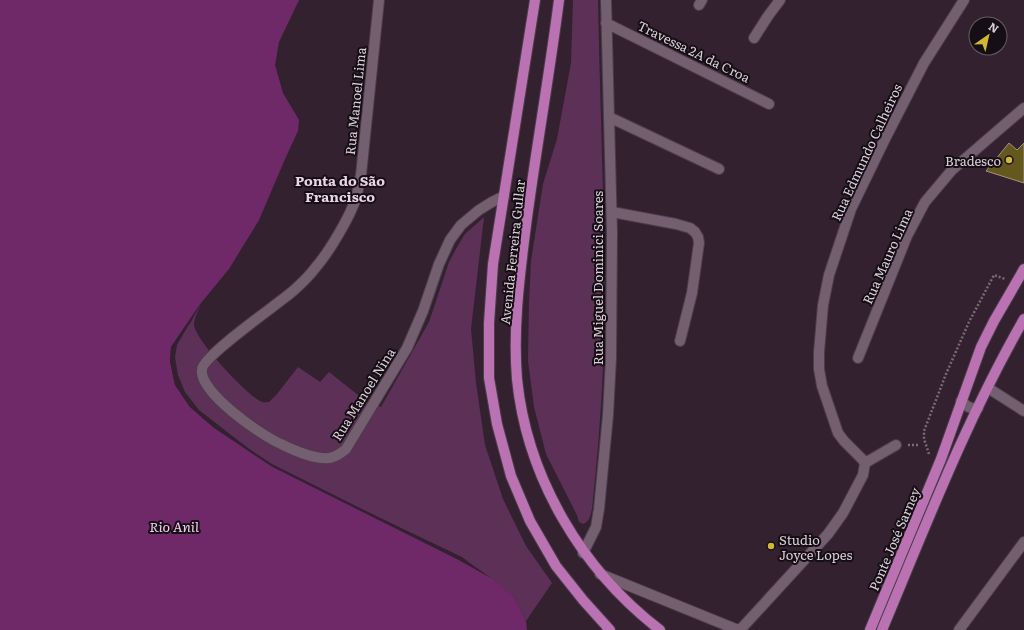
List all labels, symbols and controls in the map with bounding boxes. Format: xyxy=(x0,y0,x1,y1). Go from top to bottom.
street label: Travessa 2A da Croa xyxy=(634,15,754,87)
north arrow xyxy=(968,16,1008,56)
text: N xyxy=(986,18,1002,36)
street label: Rua Manoel Lima xyxy=(340,46,370,156)
street label: Rua Edmundo Calheiros xyxy=(826,80,906,224)
place label: Bradesco xyxy=(945,151,1001,170)
marker: Bradesco xyxy=(1004,155,1014,165)
district label: Ponta do São Francisco xyxy=(295,170,385,206)
street label: Avenida Ferreira Gullar xyxy=(495,178,529,325)
street label: Rua Miguel Dominici Soares xyxy=(588,191,607,365)
street label: Rua Mauro Lima xyxy=(857,205,917,307)
street label: Rua Manoel Nina xyxy=(327,344,399,444)
street label: Ponte José Sarney xyxy=(864,484,925,594)
water label: Rio Anil xyxy=(149,516,199,536)
place label: Studio Joyce Lopes xyxy=(779,530,852,564)
marker: Studio Joyce Lopes xyxy=(766,541,776,551)

